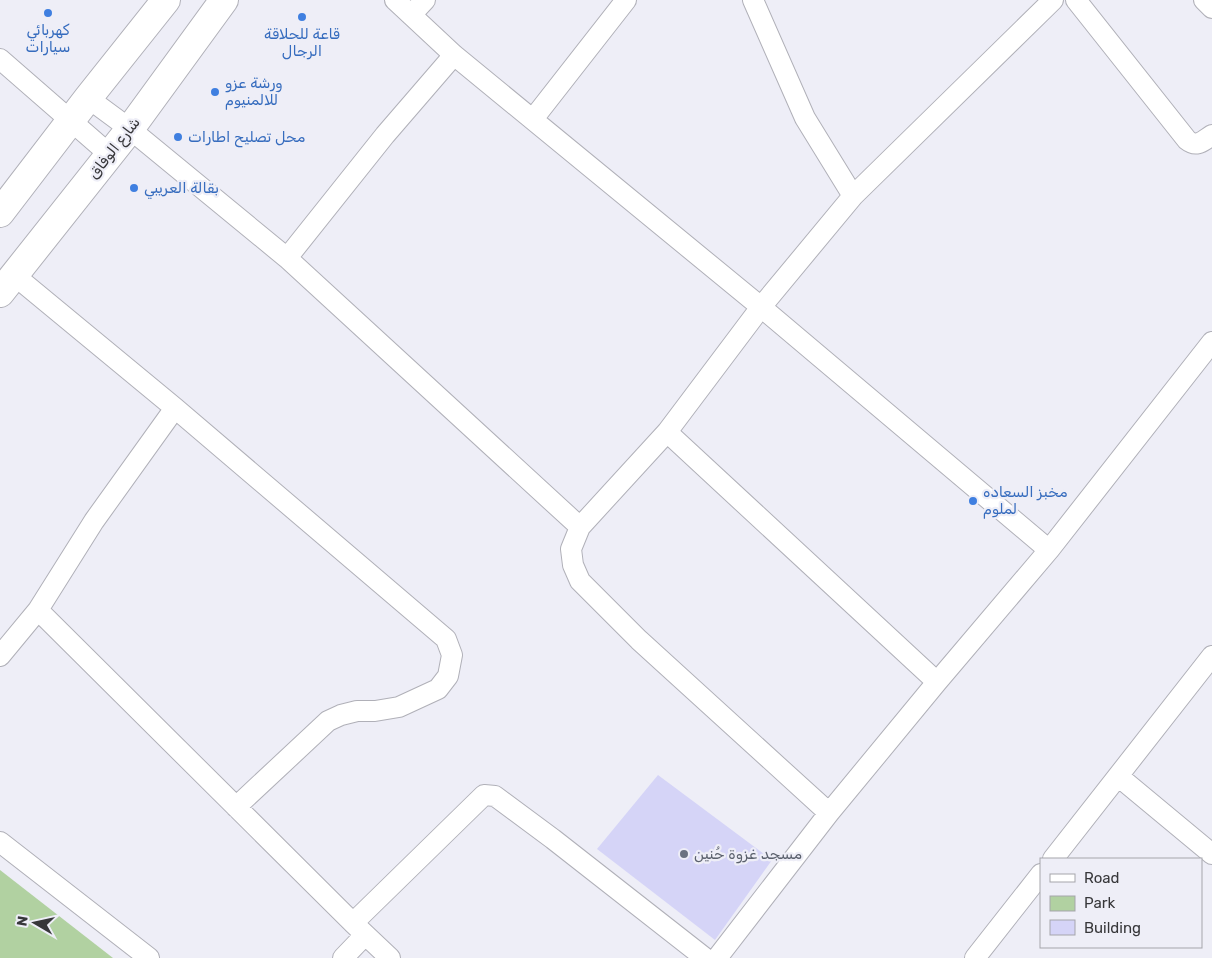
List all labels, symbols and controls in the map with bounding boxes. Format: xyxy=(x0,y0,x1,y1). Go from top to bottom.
marker: كهربائي سيارات xyxy=(42,7,54,19)
marker: قاعة للحلاقة الرجال xyxy=(296,11,308,23)
place label: كهربائي سيارات xyxy=(26,21,70,56)
place label: قاعة للحلاقة الرجال xyxy=(264,25,340,60)
place label: ورشة عزو للالمنيوم xyxy=(225,74,283,110)
marker: ورشة عزو للالمنيوم xyxy=(209,86,221,98)
street label: شارع الوفاق xyxy=(84,114,145,184)
place label: محل تصليح اطارات xyxy=(188,128,305,148)
marker: محل تصليح اطارات xyxy=(172,131,184,143)
place label: بقالة العريبي xyxy=(144,179,219,200)
marker: بقالة العريبي xyxy=(128,182,140,194)
place label: مخبز السعاده لملوم xyxy=(983,483,1068,519)
marker: مخبز السعاده لملوم xyxy=(967,495,979,507)
place label: مسجد غزوة حُنين xyxy=(694,845,802,864)
marker: مسجد غزوة حُنين xyxy=(678,848,690,860)
legend xyxy=(1040,858,1202,948)
text: Road xyxy=(1084,869,1120,887)
text: Park xyxy=(1084,894,1115,912)
north arrow xyxy=(10,898,60,948)
text: N xyxy=(13,915,32,927)
text: Building xyxy=(1084,919,1141,937)

